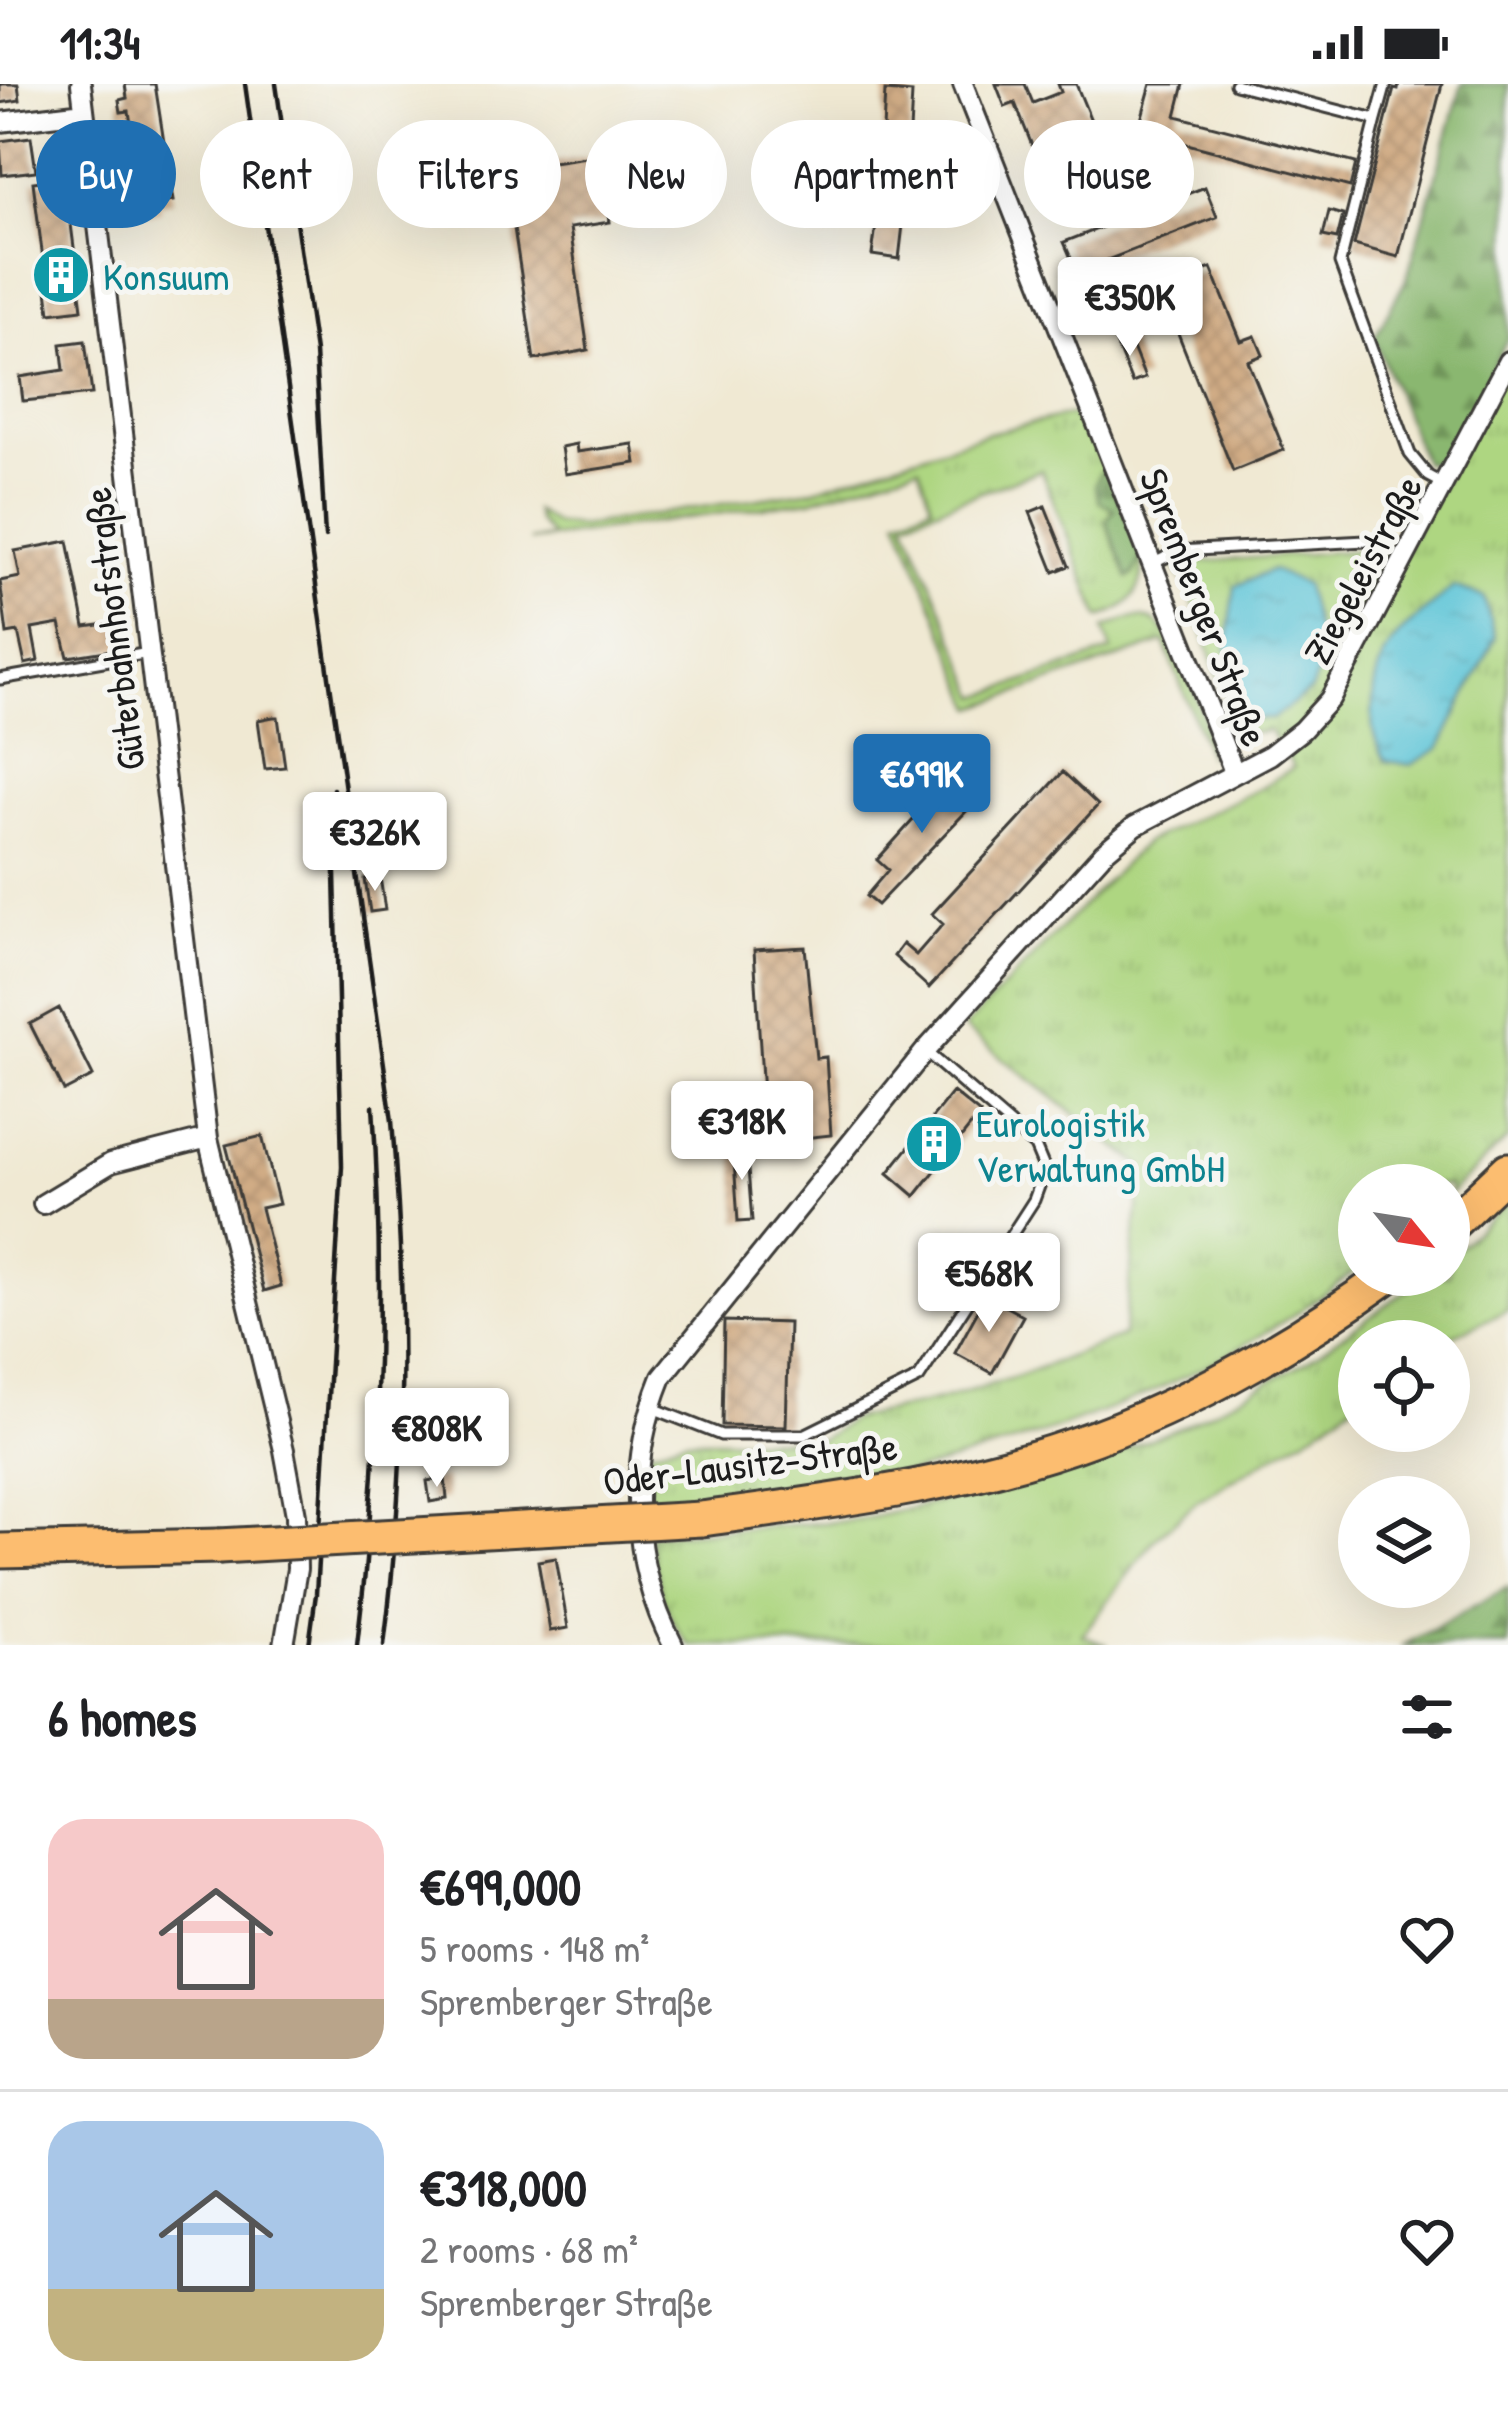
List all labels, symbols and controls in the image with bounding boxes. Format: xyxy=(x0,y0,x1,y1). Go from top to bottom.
text: 11:34 xyxy=(60,12,140,73)
chip: Buy xyxy=(36,120,176,228)
chip: Rent xyxy=(200,120,353,228)
chip: Filters xyxy=(377,120,561,228)
chip: New xyxy=(585,120,727,228)
chip: Apartment xyxy=(751,120,1000,228)
chip: House xyxy=(1024,120,1194,228)
building icon: Konsuum xyxy=(30,244,92,306)
place label: Konsuum xyxy=(103,249,229,302)
pin: €350K xyxy=(1046,257,1214,359)
text: €350K xyxy=(1085,269,1175,322)
street label: Spremberger Straße xyxy=(1128,461,1282,753)
street label: Ziegeleistraße xyxy=(1290,465,1434,673)
street label: Güterbahnhofstraße xyxy=(69,485,157,773)
pin: €699K xyxy=(838,734,1006,836)
text: €699K xyxy=(880,746,964,799)
pin: €326K xyxy=(291,792,459,894)
text: €326K xyxy=(330,804,420,857)
pin: €318K xyxy=(658,1081,826,1183)
text: €318K xyxy=(698,1093,786,1146)
place label: Eurologistik Verwaltung GmbH xyxy=(976,1096,1225,1194)
building icon: Eurologistik Verwaltung GmbH xyxy=(903,1113,965,1175)
north arrow xyxy=(1338,1164,1470,1296)
map controls xyxy=(1338,1164,1470,1608)
pin: €568K xyxy=(905,1233,1073,1335)
text: €568K xyxy=(945,1245,1033,1298)
button: locate xyxy=(1338,1320,1470,1452)
pin: €808K xyxy=(353,1388,521,1490)
text: €808K xyxy=(392,1400,482,1453)
street label: Oder-Lausitz-Straße xyxy=(600,1419,900,1507)
button: layers xyxy=(1338,1476,1470,1608)
text: 6 homes xyxy=(48,1683,197,1752)
icon: filters xyxy=(1394,1684,1460,1750)
text: €699,000 xyxy=(420,1852,581,1921)
icon: home xyxy=(144,1867,288,2011)
icon: heart xyxy=(1394,1906,1460,1972)
text: 5 rooms · 148 m² xyxy=(420,1921,649,1974)
text: Spremberger Straße xyxy=(420,1974,713,2027)
text: €318,000 xyxy=(420,2153,587,2222)
icon: home xyxy=(144,2169,288,2313)
icon: heart xyxy=(1394,2208,1460,2274)
text: 2 rooms · 68 m² xyxy=(420,2222,638,2275)
text: Spremberger Straße xyxy=(420,2275,713,2328)

